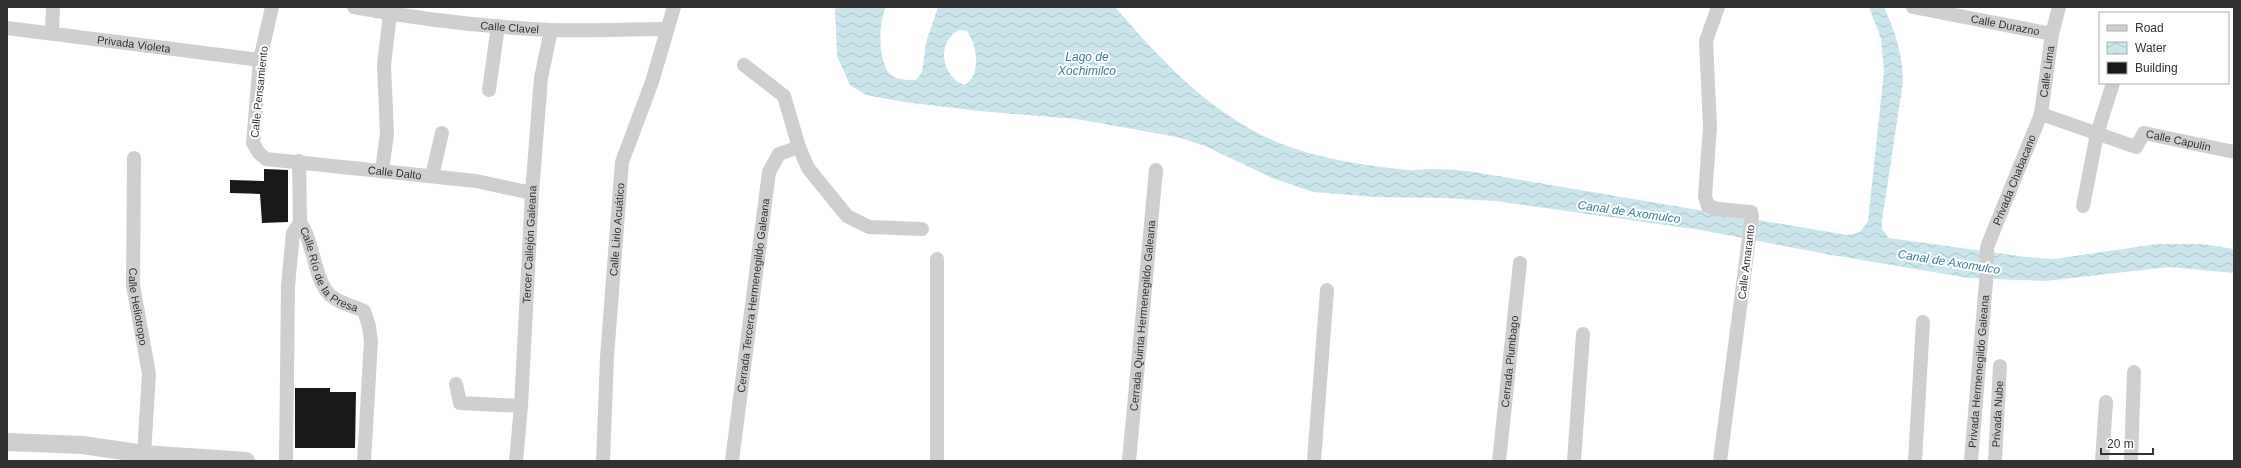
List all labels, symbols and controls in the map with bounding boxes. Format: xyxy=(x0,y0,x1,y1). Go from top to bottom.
street label: Calle Durazno xyxy=(1970,12,2041,37)
legend xyxy=(2099,12,2229,84)
street label: Calle Clavel xyxy=(480,19,539,35)
text: Road xyxy=(2135,21,2164,35)
street label: Privada Violeta xyxy=(97,33,172,55)
text: Water xyxy=(2135,41,2167,55)
street label: Calle Lima xyxy=(2037,44,2056,98)
street label: Calle Pensamiento xyxy=(248,45,270,139)
water label: Lago de Xochimilco xyxy=(1057,50,1116,78)
text: Building xyxy=(2135,61,2178,75)
street label: Calle Capulín xyxy=(2145,128,2212,153)
street label: Privada Chabacano xyxy=(1990,133,2038,227)
street label: Calle Dalto xyxy=(367,164,422,181)
street label: Calle Lirio Acuático xyxy=(607,182,626,277)
street label: Tercer Callejón Galeana xyxy=(520,184,539,304)
street label: Cerrada Tercera Hermenegildo Galeana xyxy=(735,197,772,393)
water label: Canal de Axomulco xyxy=(1577,198,1682,226)
street label: Cerrada Quinta Hermenegildo Galeana xyxy=(1128,219,1157,412)
street label: Calle Amaranto xyxy=(1735,224,1757,300)
street label: Calle Río de la Presa xyxy=(298,225,360,314)
water label: Canal de Axomulco xyxy=(1897,247,2002,277)
street label: Calle Heliotropo xyxy=(127,268,150,346)
street label: Privada Hermenegildo Galeana xyxy=(1966,293,1991,448)
street label: Cerrada Plumbago xyxy=(1499,315,1520,408)
street label: Privada Nube xyxy=(1990,380,2005,448)
scale bar xyxy=(2101,430,2153,456)
text: 20 m xyxy=(2107,437,2134,451)

